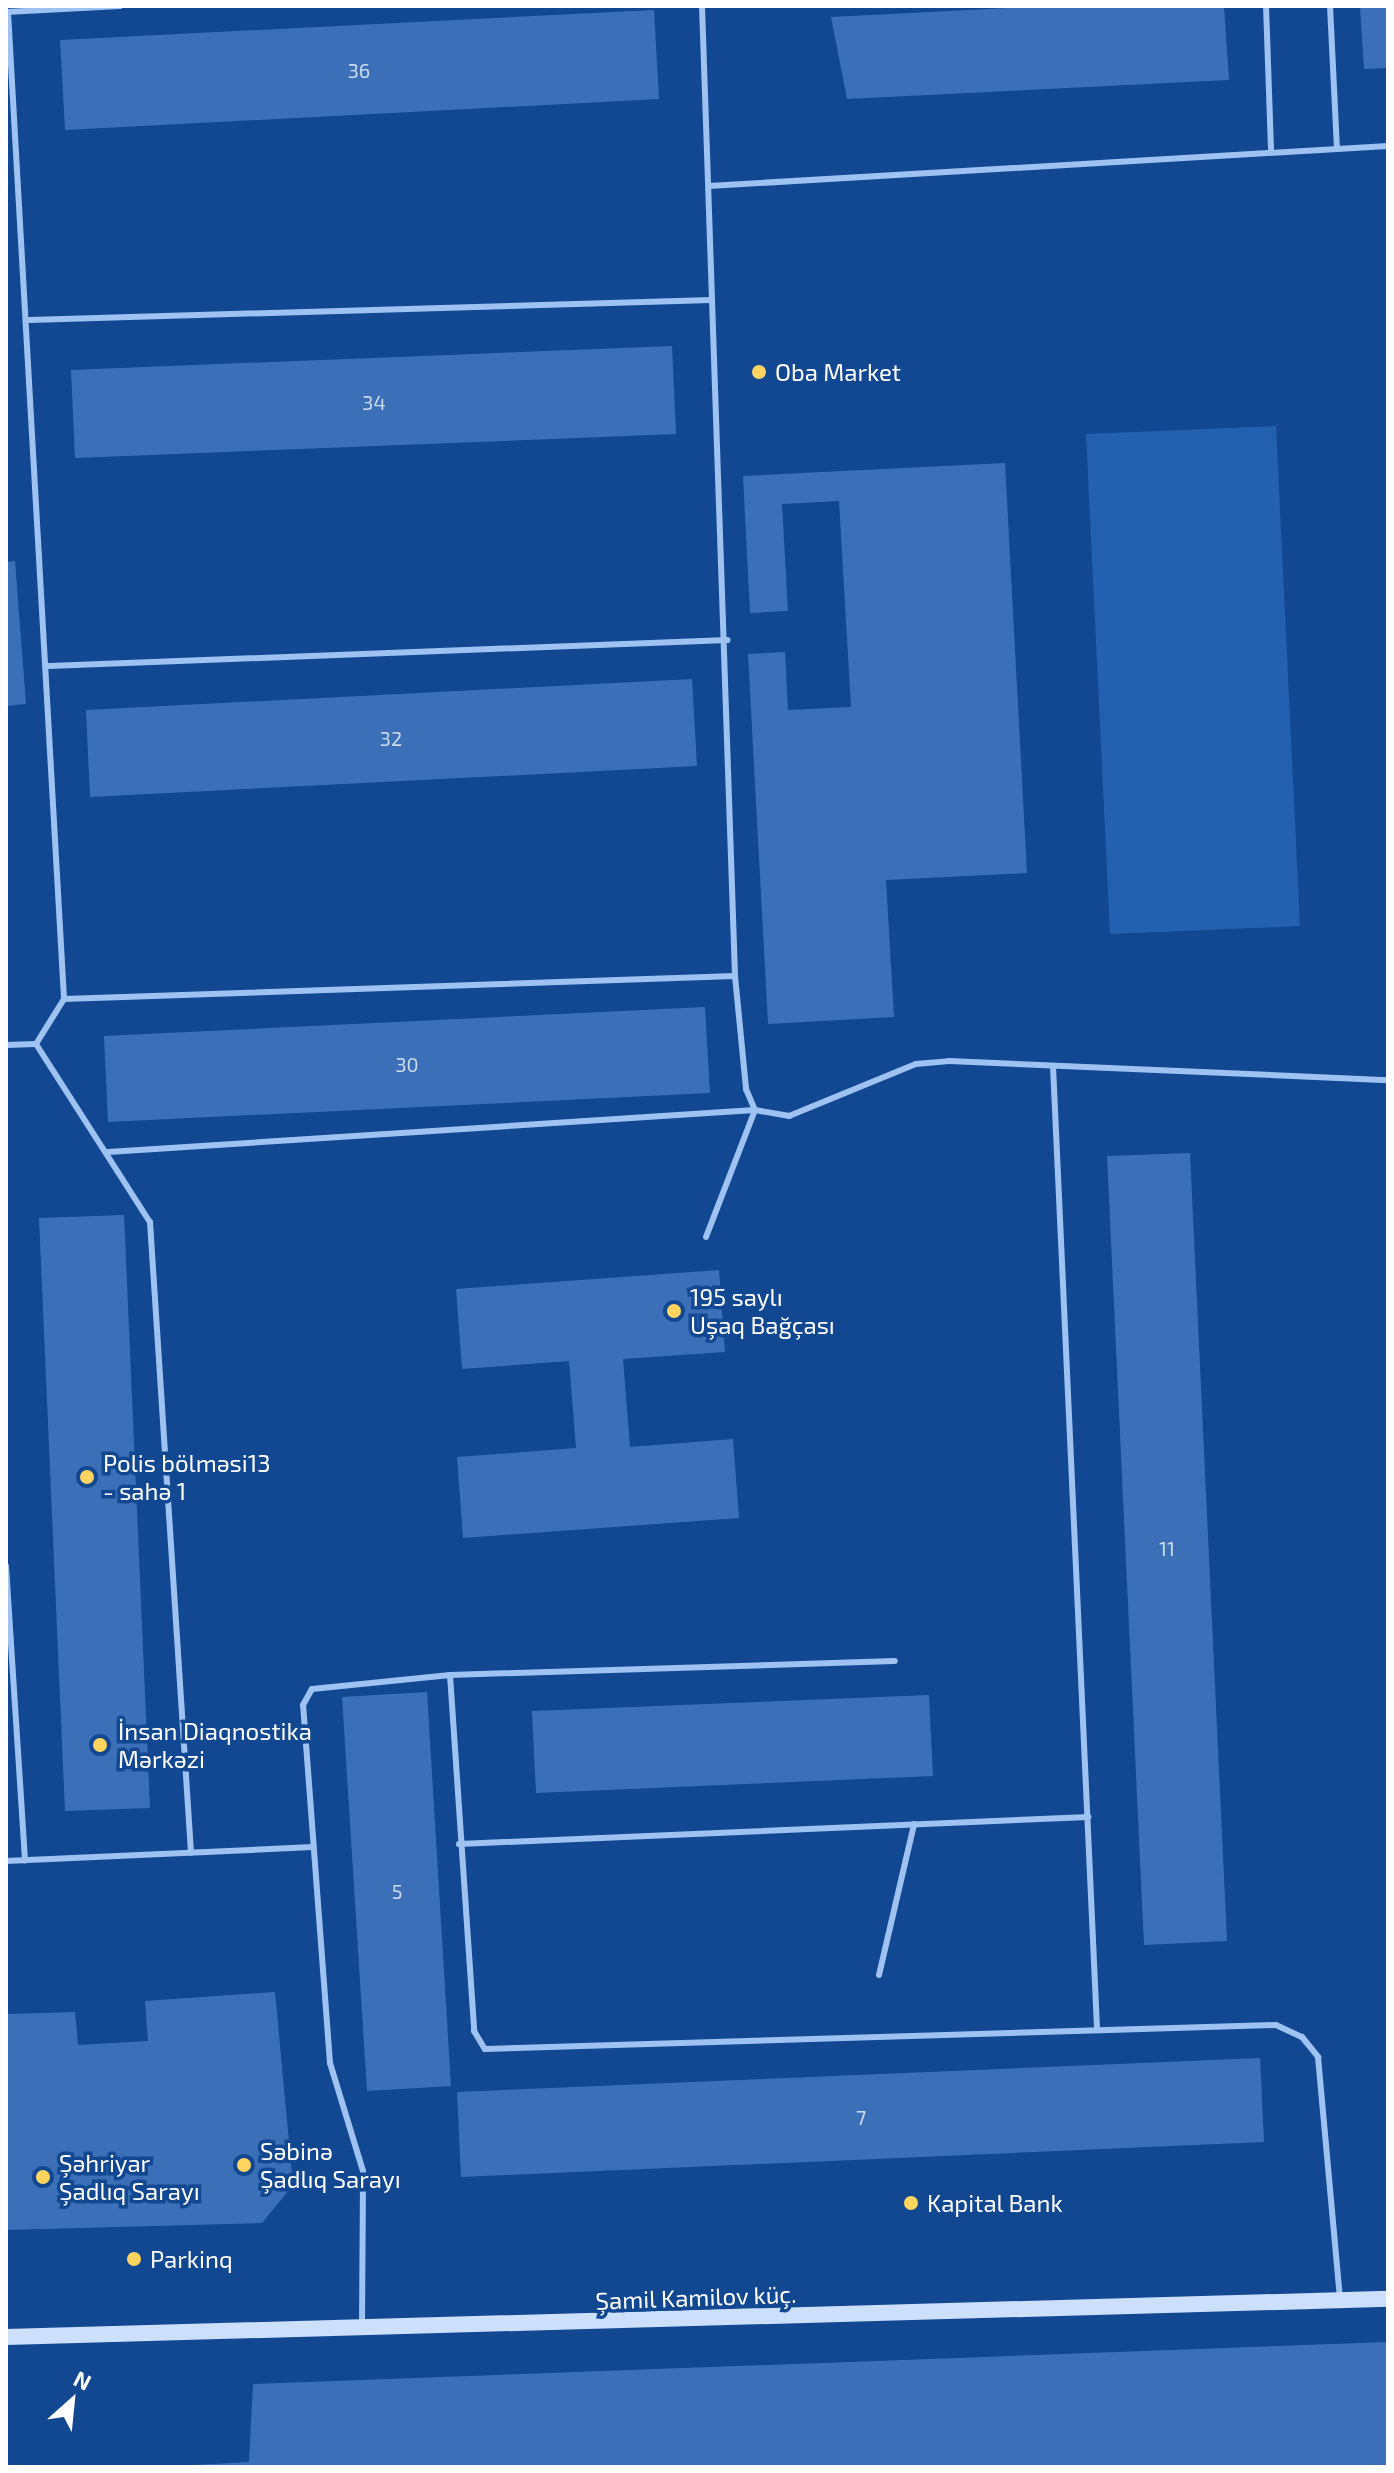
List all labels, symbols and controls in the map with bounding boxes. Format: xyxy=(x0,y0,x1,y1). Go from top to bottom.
house number: 36 xyxy=(348,58,370,82)
place label: Oba Market xyxy=(775,358,901,386)
marker: Oba Market xyxy=(750,363,768,381)
house number: 34 xyxy=(362,390,386,414)
house number: 32 xyxy=(380,726,402,750)
house number: 30 xyxy=(395,1052,419,1076)
place label: 195 saylı Uşaq Bağçası xyxy=(690,1283,835,1339)
marker: 195 saylı Uşaq Bağçası xyxy=(665,1302,683,1320)
place label: Polis bölməsi13 - sahə 1 xyxy=(103,1449,271,1505)
marker: Polis bölməsi13 - sahə 1 xyxy=(78,1468,96,1486)
house number: 11 xyxy=(1159,1536,1175,1560)
place label: İnsan Diaqnostika Mərkəzi xyxy=(118,1717,312,1773)
marker: İnsan Diaqnostika Mərkəzi xyxy=(89,1734,111,1756)
house number: 5 xyxy=(392,1879,402,1903)
house number: 7 xyxy=(856,2105,866,2129)
place label: Səbinə Şadlıq Sarayı xyxy=(260,2137,401,2193)
place label: Şəhriyar Şadlıq Sarayı xyxy=(59,2149,200,2205)
marker: Səbinə Şadlıq Sarayı xyxy=(235,2156,253,2174)
marker: Şəhriyar Şadlıq Sarayı xyxy=(34,2168,52,2186)
place label: Kapital Bank xyxy=(927,2189,1063,2217)
marker: Kapital Bank xyxy=(902,2194,920,2212)
place label: Parkinq xyxy=(150,2245,233,2273)
marker: Parkinq xyxy=(125,2250,143,2268)
street label: Şamil Kamilov küç. xyxy=(594,2279,798,2315)
north arrow xyxy=(32,2361,112,2441)
text: N xyxy=(70,2364,96,2395)

